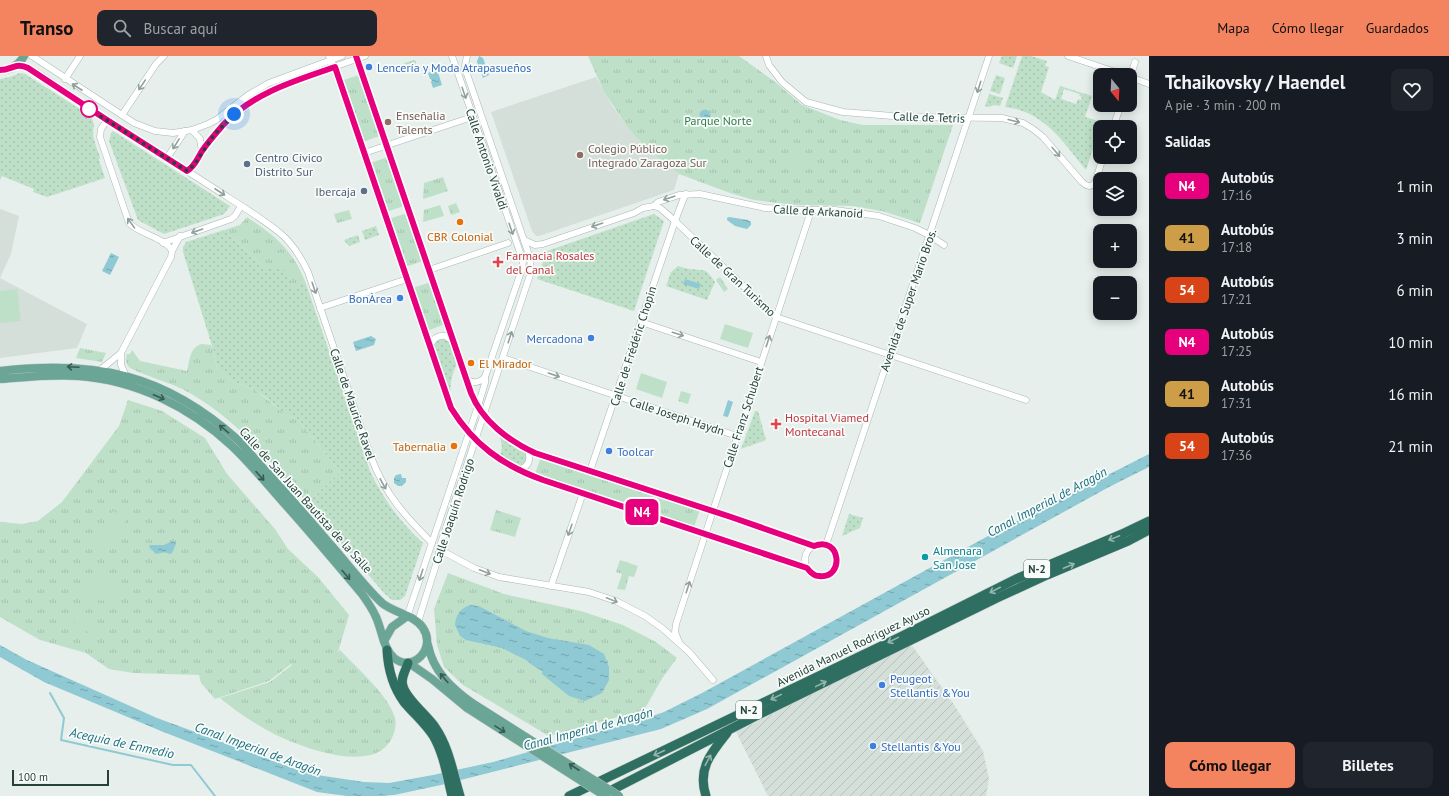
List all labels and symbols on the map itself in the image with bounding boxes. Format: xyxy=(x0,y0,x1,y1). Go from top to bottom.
place label: Lencería y Moda Atrapasueños xyxy=(377,60,531,75)
marker: Lencería y Moda Atrapasueños xyxy=(364,62,374,72)
north arrow xyxy=(1093,68,1137,112)
one-way arrow xyxy=(138,79,146,90)
one-way arrow xyxy=(975,80,982,93)
one-way arrow xyxy=(72,83,83,91)
one-way arrow xyxy=(461,86,468,99)
unlabelled marker xyxy=(80,100,98,118)
your location xyxy=(224,104,244,124)
street label: Calle Antonio Vivaldi xyxy=(463,106,511,212)
place label: Enseñalia Talents xyxy=(396,108,445,137)
street label: Calle de Tetris xyxy=(893,108,965,126)
park label: Parque Norte xyxy=(684,113,752,128)
marker: Enseñalia Talents xyxy=(383,117,393,127)
one-way arrow xyxy=(1007,117,1020,125)
one-way arrow xyxy=(171,138,179,150)
place label: Colegio Público Integrado Zaragoza Sur xyxy=(588,141,707,170)
one-way arrow xyxy=(1052,147,1061,158)
place label: Centro Cívico Distrito Sur xyxy=(255,150,323,179)
marker: Colegio Público Integrado Zaragoza Sur xyxy=(575,150,585,160)
marker: Centro Cívico Distrito Sur xyxy=(242,159,252,169)
place label: Ibercaja xyxy=(315,184,356,199)
marker: Ibercaja xyxy=(359,186,369,196)
one-way arrow xyxy=(214,188,225,196)
one-way arrow xyxy=(663,195,676,202)
street label: Calle de Arkanoid xyxy=(773,201,863,221)
one-way arrow xyxy=(127,217,135,228)
marker: CBR Colonial xyxy=(455,217,465,227)
one-way arrow xyxy=(591,222,603,230)
one-way arrow xyxy=(507,223,515,235)
street label: Avenida de Super Mario Bros. xyxy=(877,227,939,373)
one-way arrow xyxy=(190,228,203,235)
place label: CBR Colonial xyxy=(427,229,494,244)
street label: Calle de Gran Turismo xyxy=(687,232,779,320)
place label: Farmacia Rosales del Canal xyxy=(506,248,594,277)
marker: Farmacia Rosales del Canal xyxy=(493,257,503,267)
one-way arrow xyxy=(310,281,318,293)
street label: Calle de Frédéric Chopin xyxy=(607,284,659,408)
place label: BonÀrea xyxy=(349,291,392,306)
marker: BonÀrea xyxy=(395,293,405,303)
one-way arrow xyxy=(507,331,514,344)
place label: Mercadona xyxy=(527,331,583,346)
one-way arrow xyxy=(671,331,684,338)
marker: Mercadona xyxy=(586,333,596,343)
one-way arrow xyxy=(765,336,773,348)
street label: Calle de Maurice Ravel xyxy=(327,346,379,462)
place label: El Mirador xyxy=(479,356,532,371)
marker: El Mirador xyxy=(466,358,476,368)
one-way arrow xyxy=(67,364,80,371)
street label: Calle Franz Schubert xyxy=(720,364,766,470)
one-way arrow xyxy=(547,372,560,379)
one-way arrow xyxy=(153,394,165,401)
street label: Calle Joseph Haydn xyxy=(628,394,726,438)
place label: Hospital Viamed Montecanal xyxy=(785,410,869,439)
marker: Hospital Viamed Montecanal xyxy=(770,418,782,430)
one-way arrow xyxy=(219,424,230,433)
street label: Calle de San Juan Bautista de la Salle xyxy=(236,424,376,576)
place label: Tabernalia xyxy=(393,439,446,454)
marker: Tabernalia xyxy=(449,441,459,451)
place label: Toolcar xyxy=(617,444,654,459)
marker: Toolcar xyxy=(604,446,614,456)
street label: Calle Joaquín Rodrigo xyxy=(429,456,477,566)
water label: Canal Imperial de Aragón xyxy=(984,463,1110,541)
one-way arrow xyxy=(256,471,265,482)
one-way arrow xyxy=(379,478,387,490)
line badge: N4 xyxy=(624,499,660,525)
one-way arrow xyxy=(566,523,573,536)
one-way arrow xyxy=(1108,534,1120,542)
place label: Almenara San Jose xyxy=(933,543,982,572)
marker: Almenara San Jose xyxy=(920,552,930,562)
road number: N-2 xyxy=(1024,560,1050,578)
one-way arrow xyxy=(1062,561,1074,569)
one-way arrow xyxy=(417,568,424,581)
one-way arrow xyxy=(341,569,350,580)
one-way arrow xyxy=(478,569,490,577)
one-way arrow xyxy=(685,581,692,594)
one-way arrow xyxy=(989,586,1001,594)
one-way arrow xyxy=(605,596,617,604)
street label: Avenida Manuel Rodríguez Ayuso xyxy=(774,602,932,690)
one-way arrow xyxy=(887,637,899,644)
place label: Peugeot Stellantis &You xyxy=(890,671,970,700)
one-way arrow xyxy=(439,673,448,683)
one-way arrow xyxy=(815,680,827,687)
marker: Peugeot Stellantis &You xyxy=(877,680,887,690)
one-way arrow xyxy=(770,694,782,701)
road number: N-2 xyxy=(736,701,762,719)
water label: Canal Imperial de Aragón xyxy=(521,703,655,754)
water label: Canal Imperial de Aragón xyxy=(192,718,324,780)
water label: Acequia de Enmedio xyxy=(67,723,176,763)
one-way arrow xyxy=(494,726,506,734)
place label: Stellantis &You xyxy=(881,739,961,754)
marker: Stellantis &You xyxy=(868,741,878,751)
one-way arrow xyxy=(653,750,665,757)
one-way arrow xyxy=(705,754,712,766)
one-way arrow xyxy=(568,763,580,771)
scale bar xyxy=(12,768,109,787)

